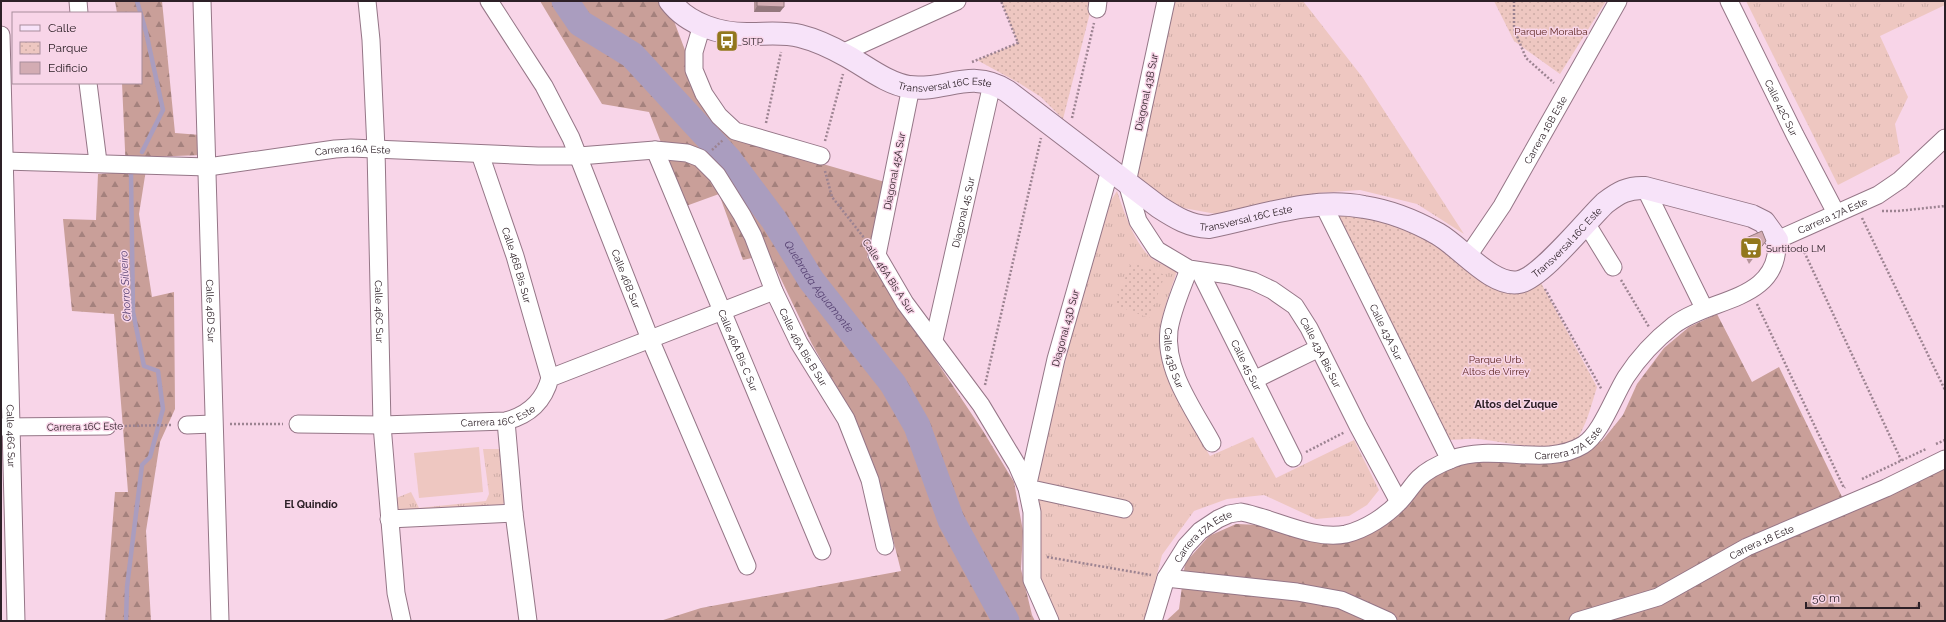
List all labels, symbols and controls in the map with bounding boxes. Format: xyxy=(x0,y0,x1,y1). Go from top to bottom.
legend xyxy=(12,12,142,84)
text: Calle xyxy=(48,21,76,35)
park label: Parque Moralba xyxy=(1514,26,1588,37)
bus stop icon: SITP xyxy=(714,28,740,54)
place label: SITP xyxy=(742,36,763,47)
text: Parque xyxy=(48,41,88,55)
street label: Diagonal 43B Sur xyxy=(1133,52,1160,132)
text: Edificio xyxy=(48,61,88,75)
street label: Transversal 16C Este xyxy=(897,76,993,94)
street label: Calle 42C Sur xyxy=(1763,78,1800,139)
street label: Carrera 16B Este xyxy=(1522,94,1569,166)
street label: Diagonal 45A Sur xyxy=(882,131,907,211)
street label: Carrera 16A Este xyxy=(314,143,391,158)
street label: Diagonal 45 Sur xyxy=(950,175,977,249)
street label: Carrera 17A Este xyxy=(1796,195,1869,236)
street label: Transversal 16C Este xyxy=(1199,203,1293,233)
street label: Transversal 16C Este xyxy=(1530,205,1604,280)
street label: Calle 46B Bis Sur xyxy=(500,226,533,305)
supermarket icon: Surtitodo LM xyxy=(1738,235,1764,261)
street label: Calle 46A Bis A Sur xyxy=(860,237,917,316)
water label: Quebrada Aguamonte xyxy=(781,238,856,335)
place label: Surtitodo LM xyxy=(1766,243,1826,254)
street label: Calle 46B Sur xyxy=(609,248,643,310)
water label: Chorro Silveiro xyxy=(117,250,134,322)
street label: Calle 46D Sur xyxy=(204,279,217,343)
street label: Calle 46C Sur xyxy=(373,280,385,344)
street label: Diagonal 43D Sur xyxy=(1050,288,1081,368)
street label: Calle 43A Sur xyxy=(1367,302,1405,363)
street label: Calle 46A Bis B Sur xyxy=(777,306,830,389)
street label: Calle 46A Bis C Sur xyxy=(716,308,760,394)
street label: Calle 43A Bis Sur xyxy=(1298,315,1343,390)
street label: Calle 43B Sur xyxy=(1162,327,1186,391)
street label: Calle 45 Sur xyxy=(1229,338,1264,393)
park label: Parque Urb. Altos de Virrey xyxy=(1462,354,1530,377)
district label: Altos del Zuque xyxy=(1474,398,1558,411)
street label: Carrera 16C Este xyxy=(461,403,537,428)
street label: Calle 46G Sur xyxy=(4,404,17,468)
street label: Carrera 16C Este xyxy=(47,420,123,433)
street label: Carrera 17A Este xyxy=(1534,424,1604,461)
district label: El Quindío xyxy=(284,498,338,511)
street label: Carrera 17A Este xyxy=(1172,508,1234,564)
street label: Carrera 18 Este xyxy=(1728,523,1796,562)
scale bar xyxy=(1806,584,1919,610)
text: 50 m xyxy=(1812,591,1840,605)

